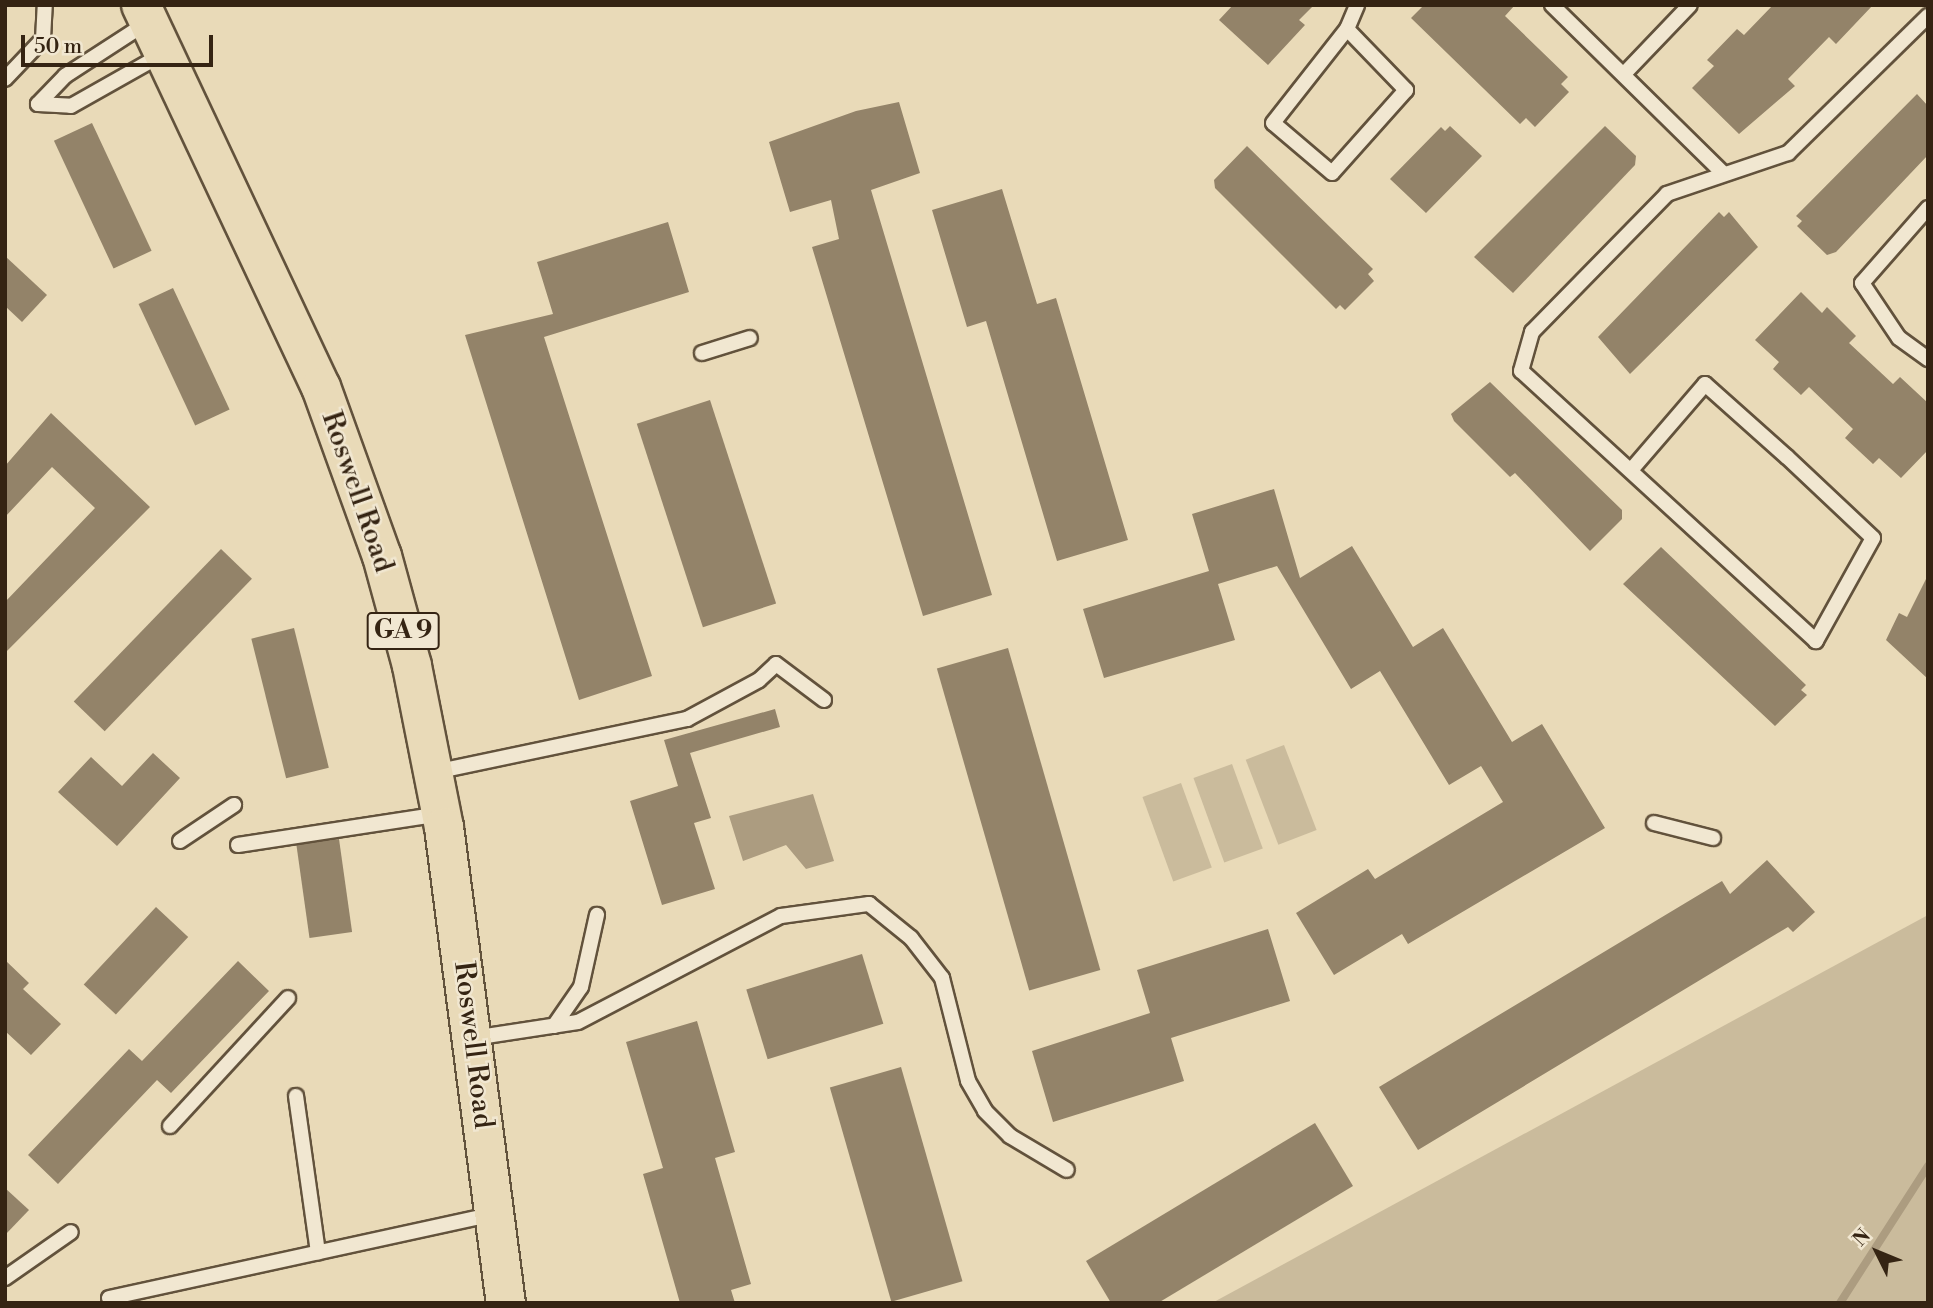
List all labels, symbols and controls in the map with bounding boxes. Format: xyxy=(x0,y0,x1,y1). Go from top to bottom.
scale bar xyxy=(24,21,217,65)
text: 50 m xyxy=(34,34,82,60)
street label: Roswell Road xyxy=(314,407,400,577)
road number: GA 9 xyxy=(366,608,440,653)
street label: Roswell Road xyxy=(446,959,500,1131)
north arrow xyxy=(1842,1217,1912,1287)
text: N xyxy=(1848,1224,1876,1251)

